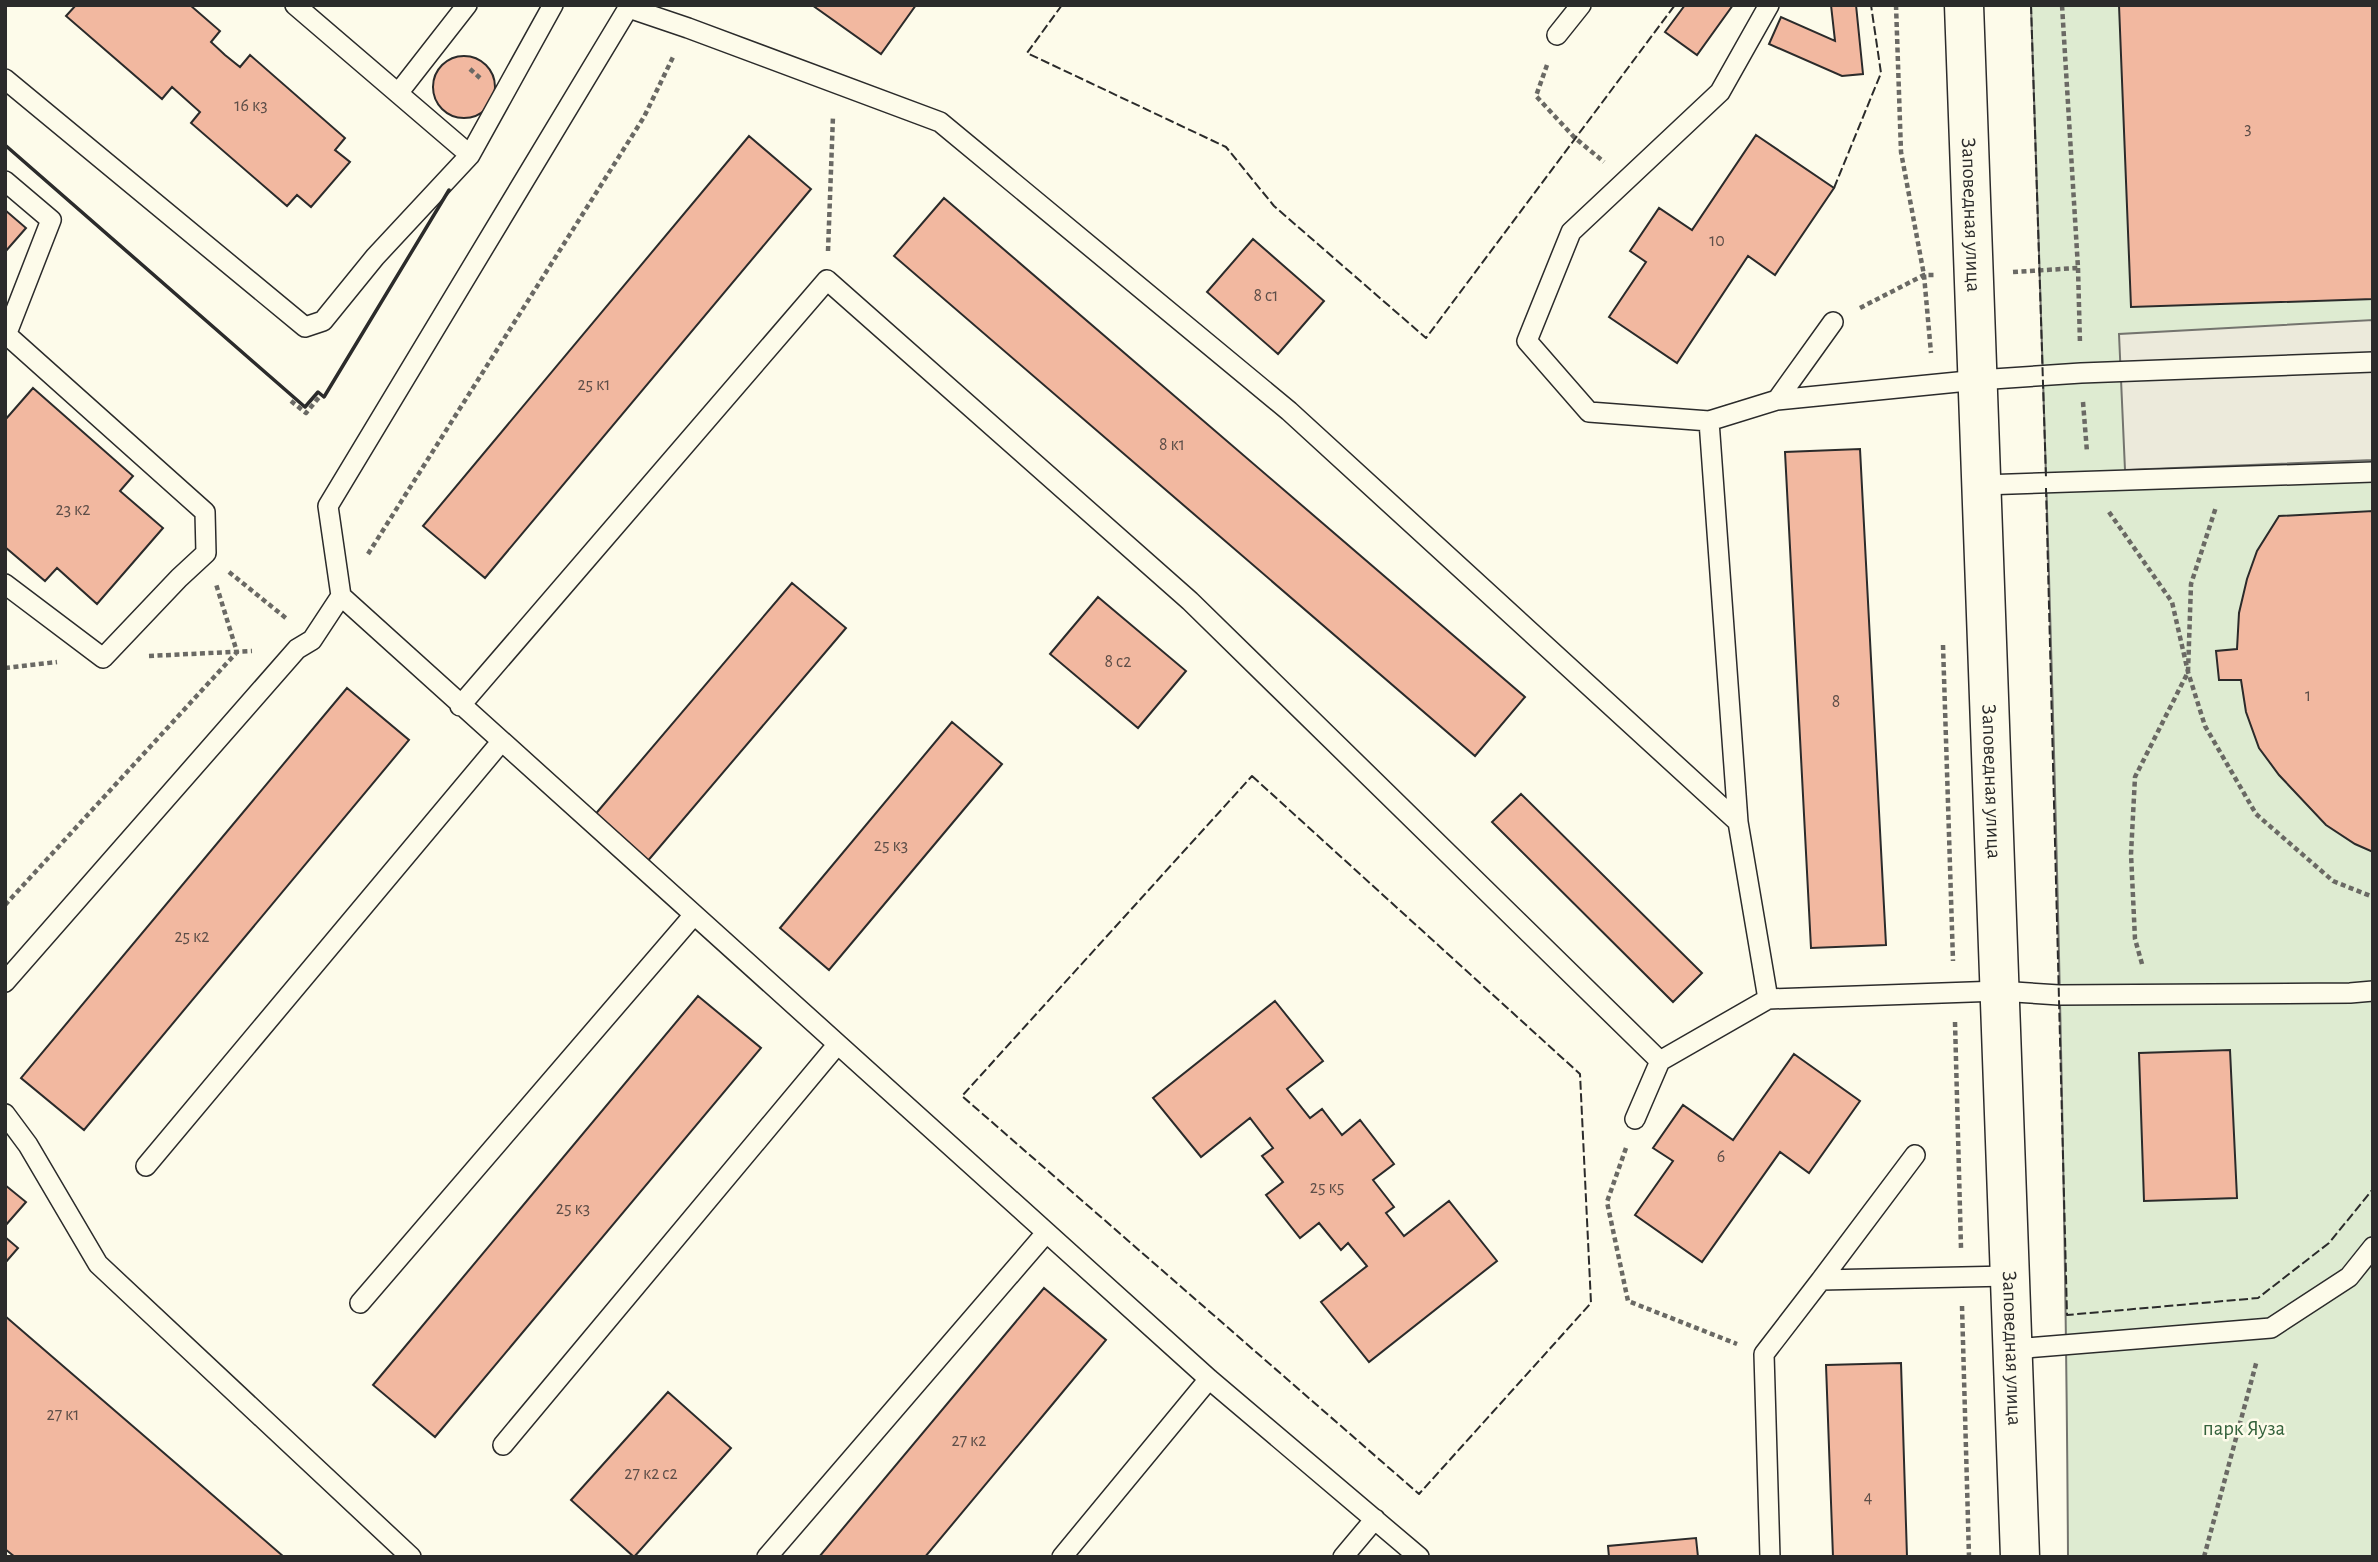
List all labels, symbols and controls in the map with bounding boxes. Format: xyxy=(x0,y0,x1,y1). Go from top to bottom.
house number: 16 к3 xyxy=(234,97,268,115)
house number: 3 xyxy=(2244,120,2252,138)
street label: Заповедная улица xyxy=(1958,137,1985,293)
house number: 10 xyxy=(1709,232,1725,250)
house number: 8 с1 xyxy=(1254,287,1278,305)
house number: 25 к1 xyxy=(577,376,611,394)
house number: 8 к1 xyxy=(1159,436,1185,454)
house number: 23 к2 xyxy=(55,501,91,519)
house number: 8 с2 xyxy=(1105,653,1131,671)
house number: 1 xyxy=(2305,687,2311,705)
house number: 8 xyxy=(1832,693,1840,711)
street label: Заповедная улица xyxy=(1979,704,2005,860)
house number: 25 к3 xyxy=(874,837,908,855)
house number: 25 к2 xyxy=(174,928,210,946)
house number: 6 xyxy=(1717,1148,1725,1166)
house number: 25 к5 xyxy=(1310,1179,1344,1197)
house number: 25 к3 xyxy=(556,1200,590,1218)
street label: Заповедная улица xyxy=(1999,1270,2026,1426)
house number: 27 к1 xyxy=(46,1406,80,1424)
park label: парк Яуза xyxy=(2203,1418,2286,1439)
house number: 27 к2 xyxy=(951,1432,987,1450)
house number: 27 к2 с2 xyxy=(624,1465,678,1483)
house number: 4 xyxy=(1864,1489,1873,1507)

